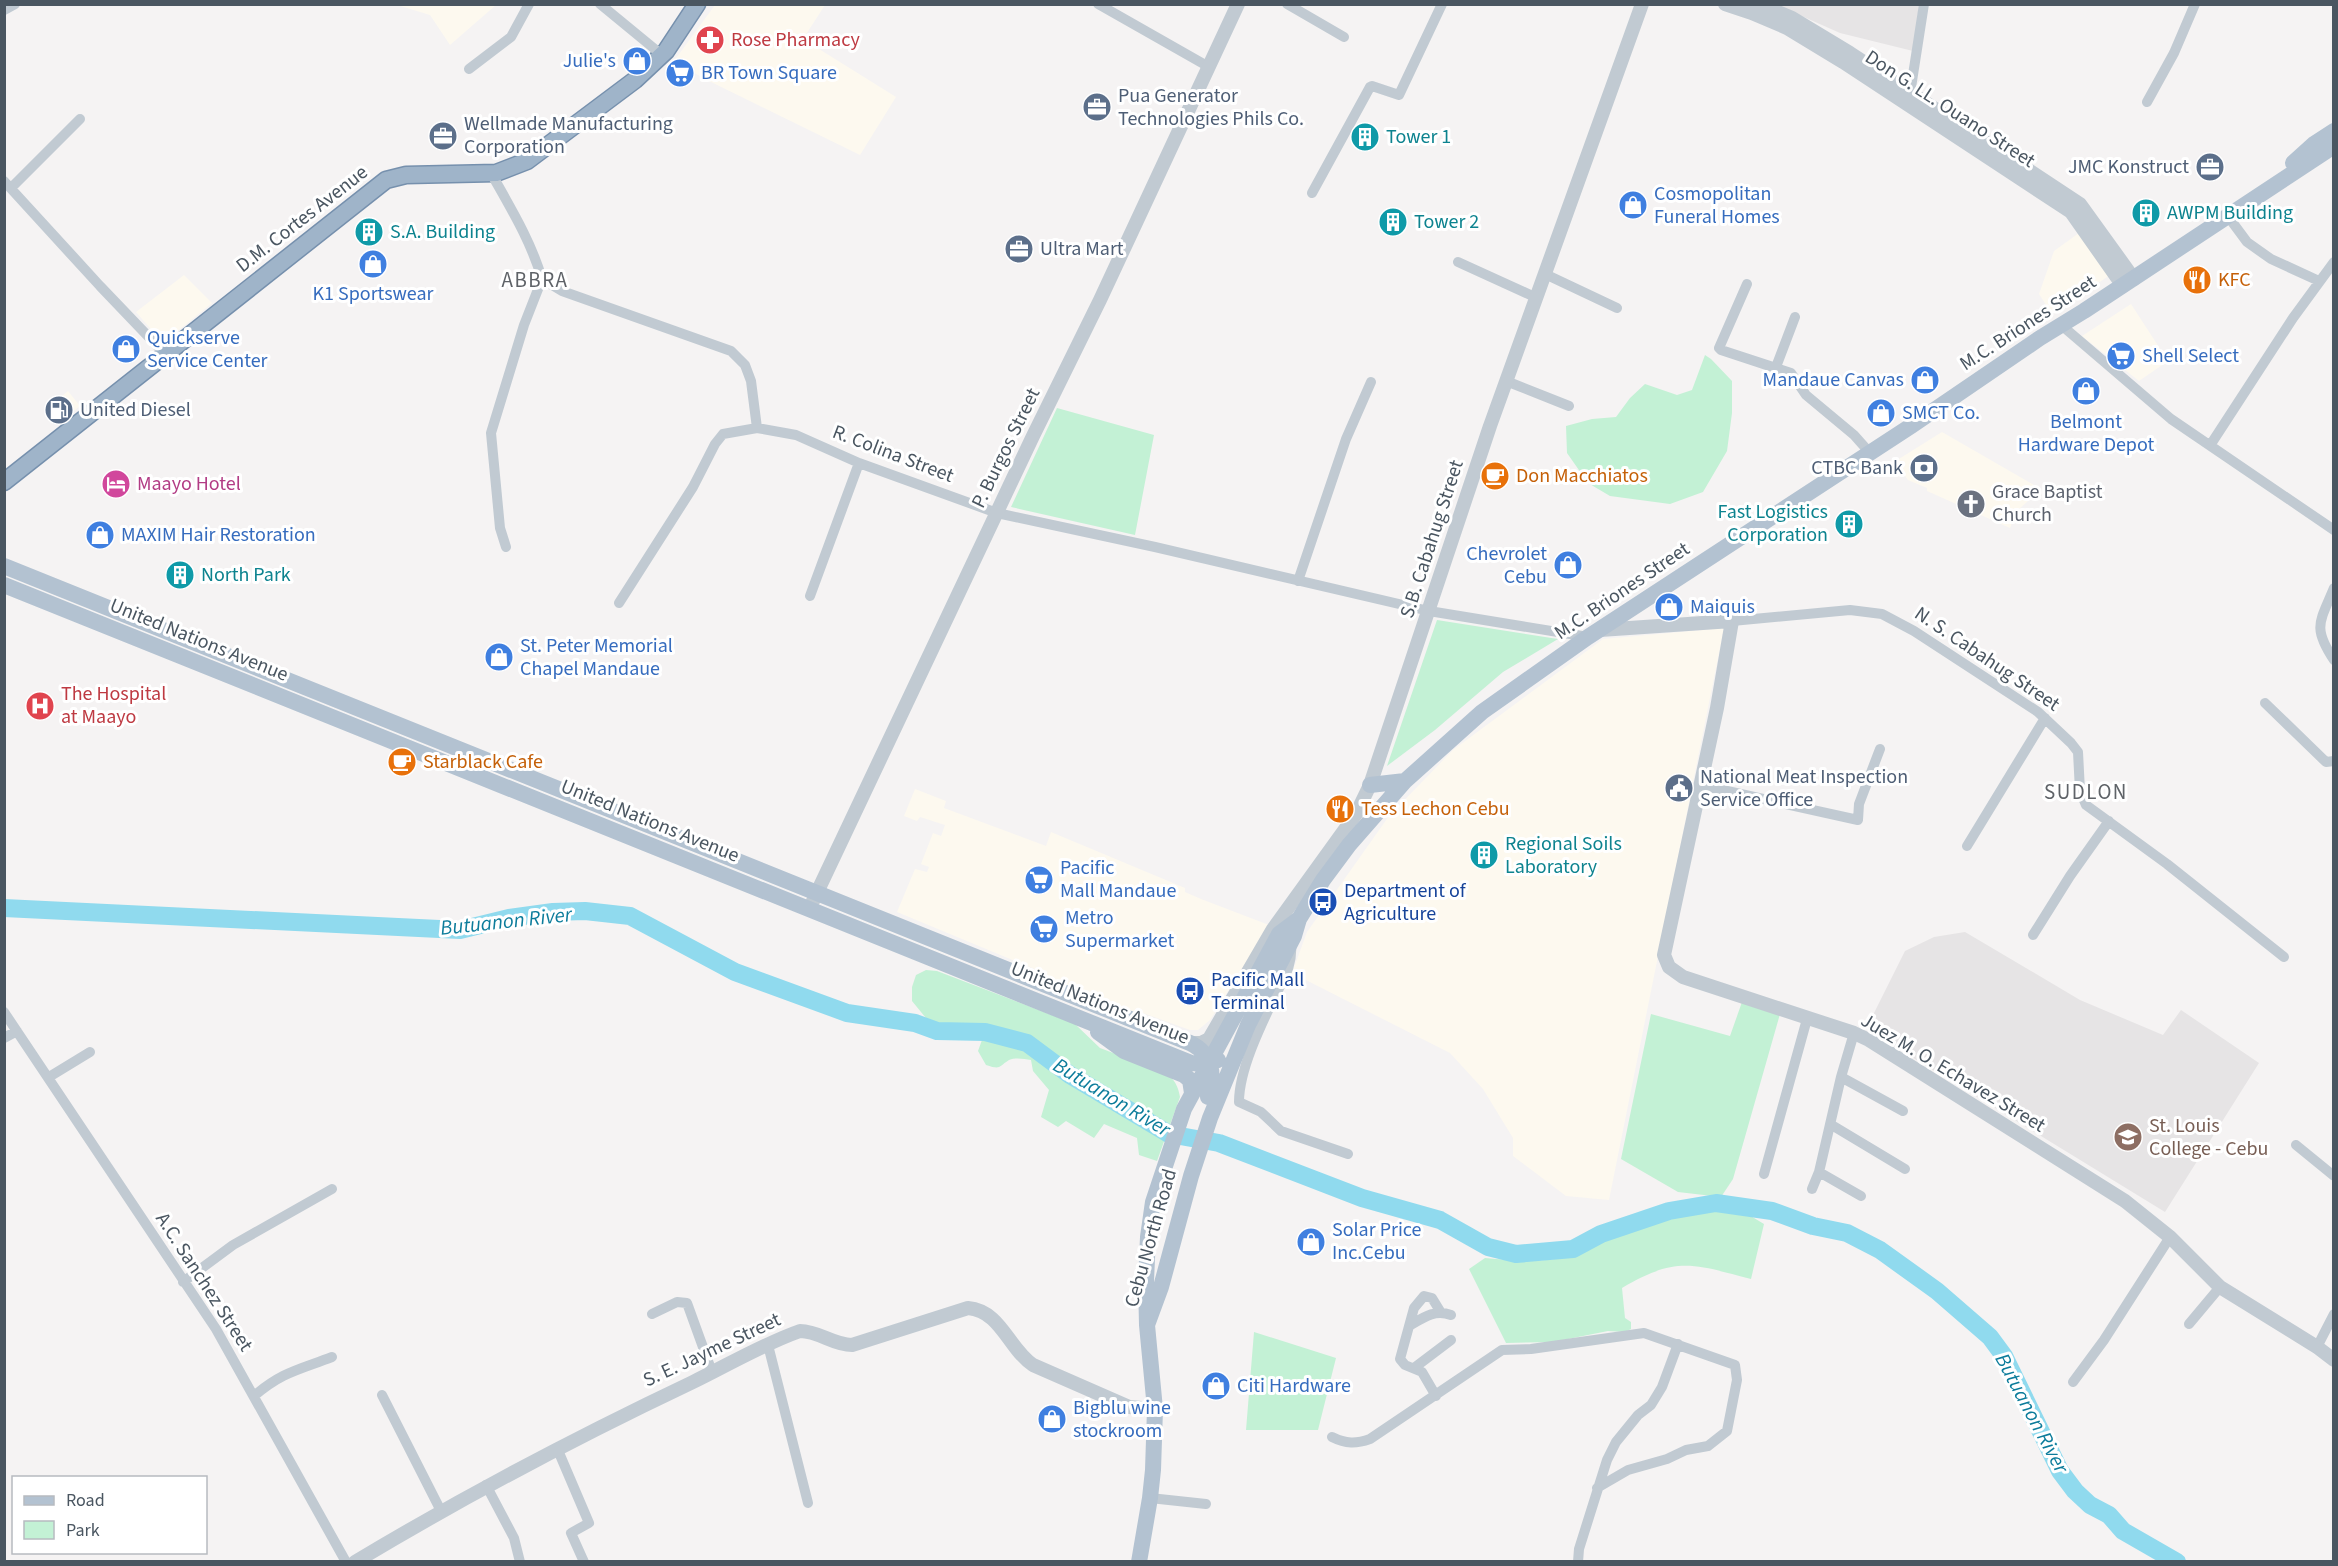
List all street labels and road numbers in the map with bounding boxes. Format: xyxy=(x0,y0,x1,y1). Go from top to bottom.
street label: Don G. LL. Ouano Street xyxy=(1859,43,2041,175)
street label: D.M. Cortes Avenue xyxy=(230,159,374,279)
street label: M.C. Briones Street xyxy=(1954,268,2102,378)
street label: P. Burgos Street xyxy=(965,383,1047,513)
street label: R. Colina Street xyxy=(828,418,958,490)
street label: S.B. Cabahug Street xyxy=(1393,456,1471,622)
street label: M.C. Briones Street xyxy=(1549,535,1695,647)
street label: United Nations Avenue xyxy=(105,591,293,689)
street label: N. S. Cabahug Street xyxy=(1909,600,2065,718)
street label: United Nations Avenue xyxy=(556,772,744,870)
street label: United Nations Avenue xyxy=(1006,954,1194,1052)
street label: Juez M. O. Echavez Street xyxy=(1855,1007,2051,1139)
street label: Cebu North Road xyxy=(1118,1166,1184,1310)
street label: A.C. Sanchez Street xyxy=(149,1207,260,1357)
street label: S. E. Jayme Street xyxy=(639,1306,786,1394)

